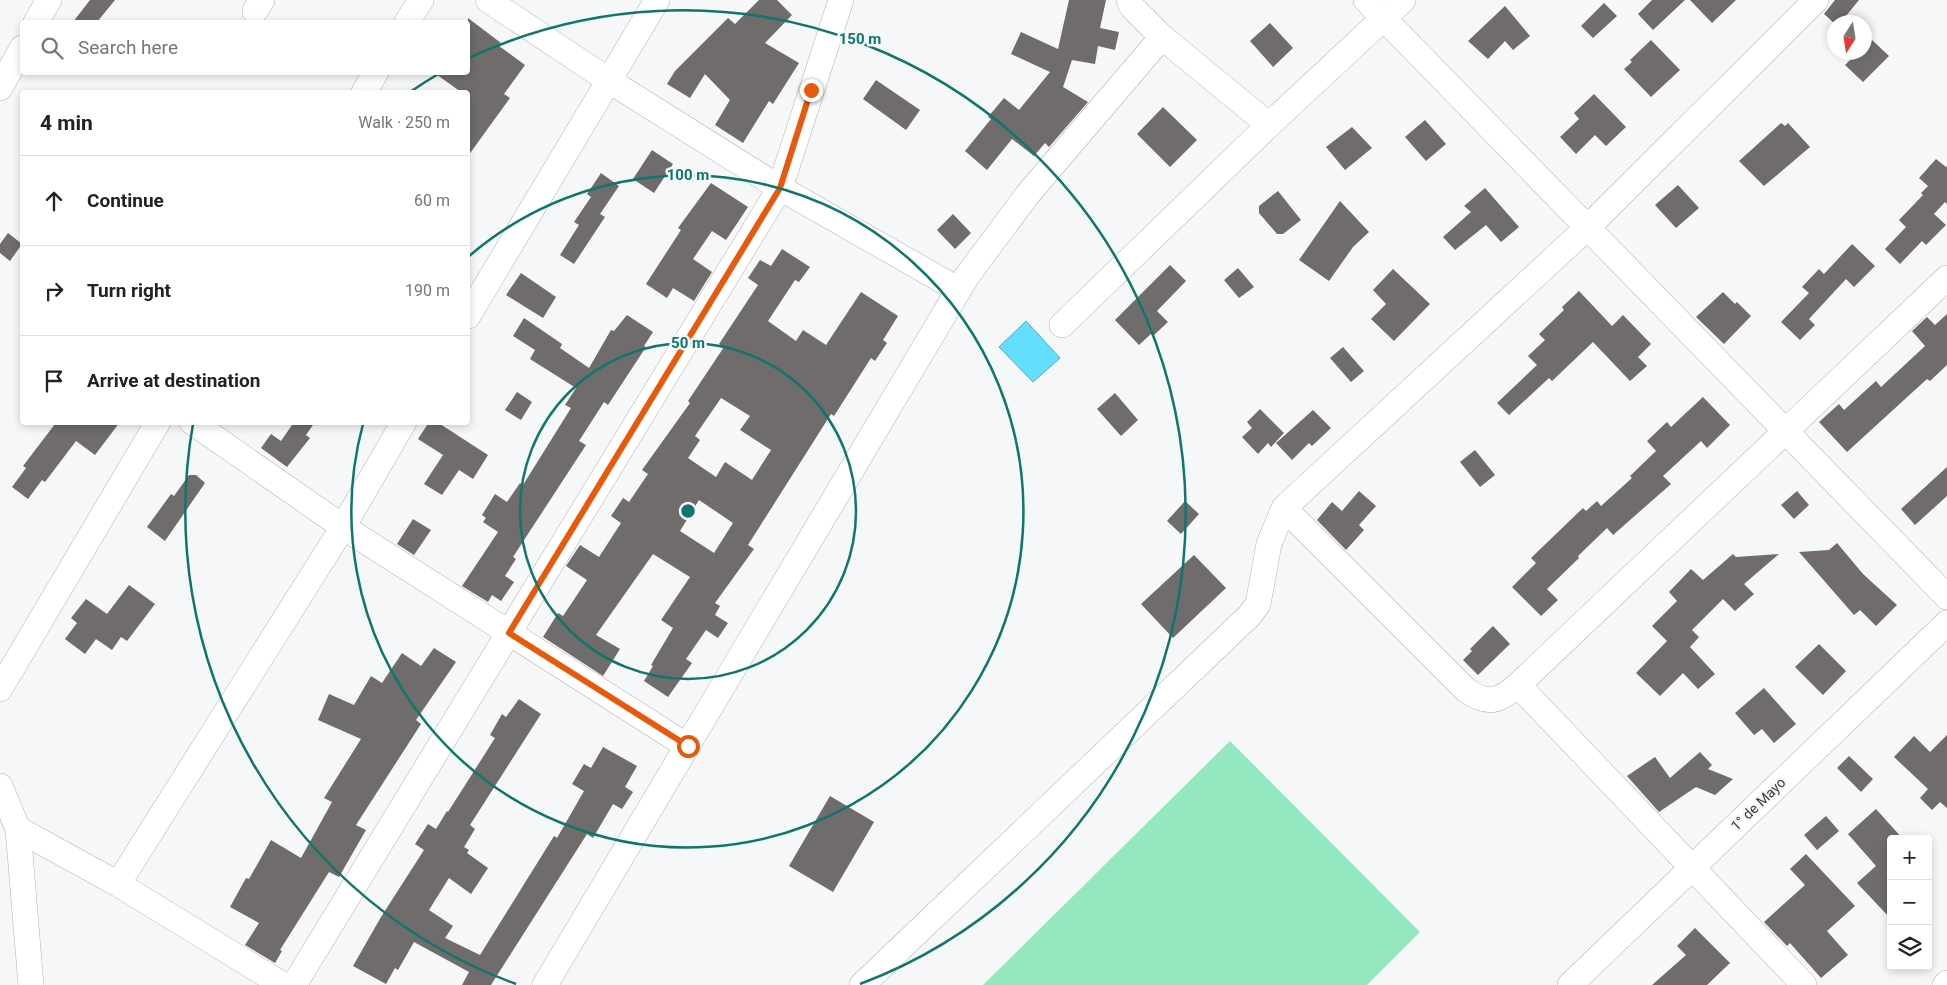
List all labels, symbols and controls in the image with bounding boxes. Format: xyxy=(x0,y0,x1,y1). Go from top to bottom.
north arrow xyxy=(1827,15,1872,60)
search box xyxy=(20,20,470,75)
text: 150 m xyxy=(839,30,881,48)
icon: search xyxy=(38,34,66,62)
text: Search here xyxy=(78,36,178,59)
route end xyxy=(800,79,823,102)
text: 4 min xyxy=(40,111,93,135)
text: Walk · 250 m xyxy=(358,113,450,132)
text: 100 m xyxy=(667,166,709,184)
icon: ahead xyxy=(40,187,68,215)
text: Continue xyxy=(87,189,164,212)
text: 60 m xyxy=(414,191,450,210)
icon: right xyxy=(40,277,68,305)
text: Turn right xyxy=(87,279,171,302)
text: 190 m xyxy=(405,281,450,300)
text: 50 m xyxy=(671,334,705,352)
icon: arrive xyxy=(40,367,68,395)
text: Arrive at destination xyxy=(87,369,260,392)
centre of rings xyxy=(679,502,697,520)
route start xyxy=(677,735,700,758)
street label: 1° de Mayo xyxy=(1727,774,1789,834)
map controls xyxy=(1887,835,1932,970)
button: + xyxy=(1887,835,1932,880)
button: − xyxy=(1887,880,1932,925)
button: layers xyxy=(1887,925,1932,970)

